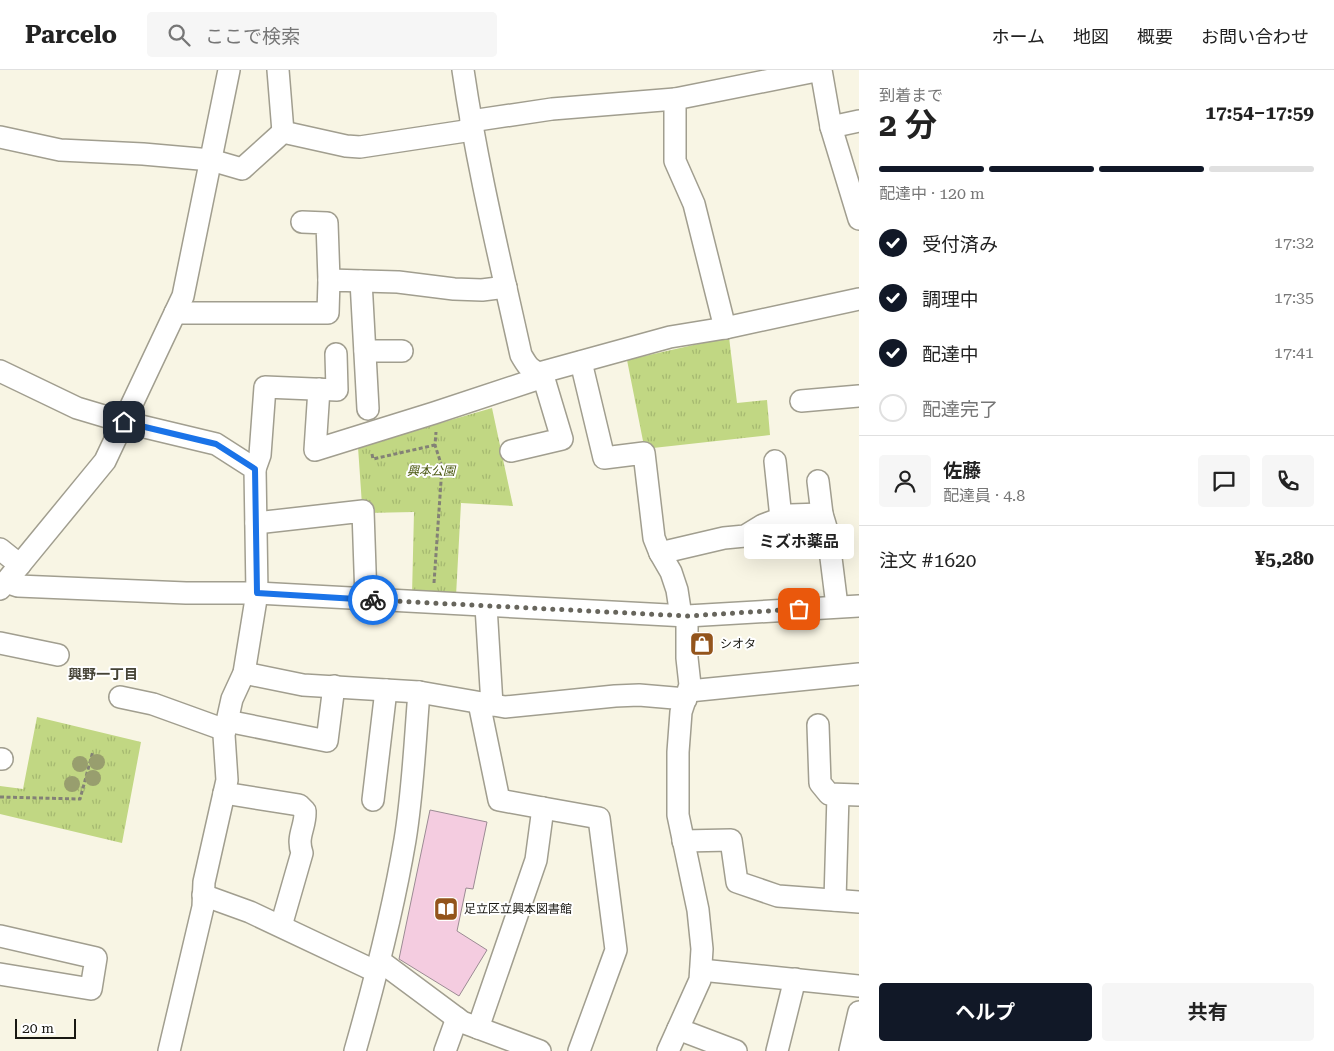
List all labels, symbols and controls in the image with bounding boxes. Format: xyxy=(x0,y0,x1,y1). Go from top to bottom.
search box xyxy=(147,12,497,57)
text: Parcelo xyxy=(25,21,117,49)
icon: search xyxy=(165,21,193,49)
text: ここで検索 xyxy=(205,25,300,48)
text: ホーム xyxy=(992,26,1045,47)
text: 地図 xyxy=(1073,26,1109,47)
text: 概要 xyxy=(1137,26,1173,47)
text: お問い合わせ xyxy=(1201,26,1309,47)
text: 到着まで xyxy=(879,86,943,105)
text: 17:54–17:59 xyxy=(1205,101,1314,124)
text: 2 分 xyxy=(879,106,937,144)
text: 配達中 · 120 m xyxy=(879,184,985,203)
icon: check xyxy=(879,229,907,257)
text: 受付済み xyxy=(922,233,998,256)
text: 17:32 xyxy=(1274,233,1314,252)
icon: check xyxy=(879,284,907,312)
text: 調理中 xyxy=(922,288,979,311)
text: 17:35 xyxy=(1274,288,1314,307)
icon: check xyxy=(879,339,907,367)
text: 配達中 xyxy=(922,343,979,366)
text: 17:41 xyxy=(1274,343,1314,362)
text: 配達完了 xyxy=(922,398,998,421)
pin xyxy=(103,401,145,443)
icon: home xyxy=(110,408,138,436)
button: person xyxy=(879,455,931,507)
button: chat xyxy=(1198,455,1250,507)
button: phone xyxy=(1262,455,1314,507)
text: 佐藤 xyxy=(943,459,981,482)
park label: 興本公園 xyxy=(407,464,457,478)
text: 配達員 · 4.8 xyxy=(943,486,1025,505)
callout: ミズホ薬品 xyxy=(744,524,854,559)
text: ミズホ薬品 xyxy=(759,532,839,551)
text: ¥5,280 xyxy=(1255,547,1314,570)
text: 注文 #1620 xyxy=(879,549,976,572)
courier xyxy=(348,575,398,625)
icon: bike xyxy=(359,586,387,614)
pin xyxy=(778,588,820,630)
icon: bag xyxy=(785,595,813,623)
shop icon: シオタ xyxy=(689,631,715,657)
place label: シオタ xyxy=(720,637,756,651)
district label: 興野一丁目 xyxy=(68,666,138,682)
library icon: 足立区立興本図書館 xyxy=(433,896,459,922)
place label: 足立区立興本図書館 xyxy=(464,902,572,916)
button: ヘルプ xyxy=(879,983,1092,1041)
button: 共有 xyxy=(1102,983,1314,1041)
scale bar xyxy=(15,1016,76,1039)
text: 20 m xyxy=(22,1020,54,1036)

